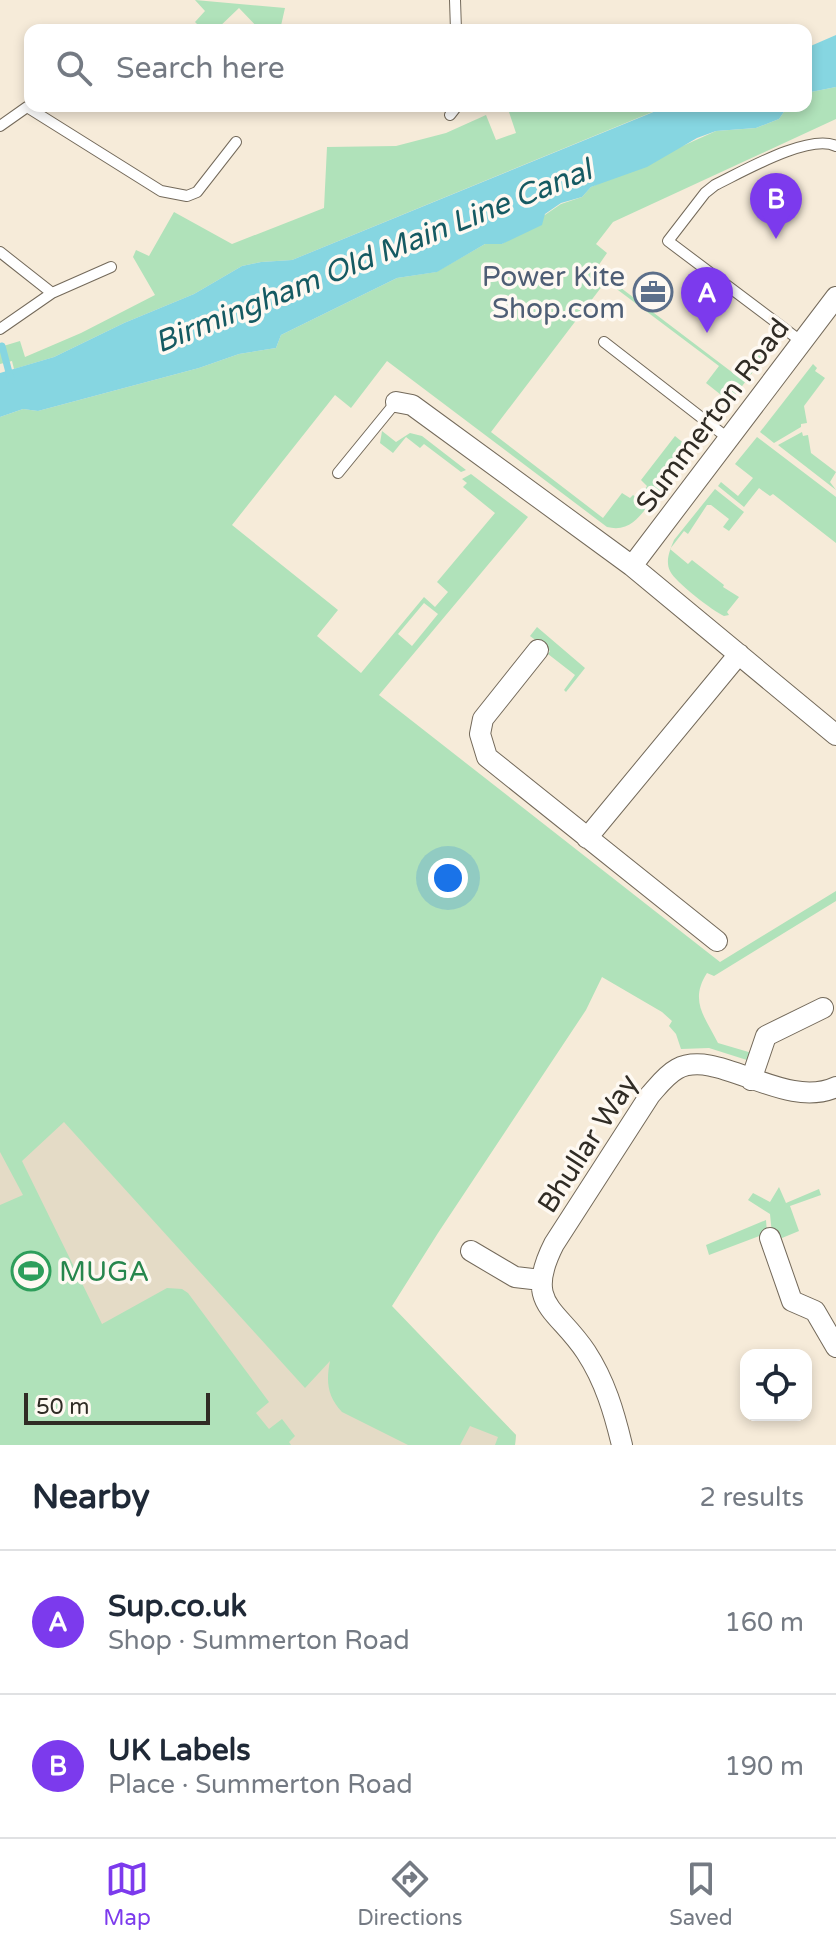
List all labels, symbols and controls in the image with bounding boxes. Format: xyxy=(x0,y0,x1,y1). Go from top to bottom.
search box xyxy=(24,24,812,112)
icon: search xyxy=(52,46,96,90)
text: Search here xyxy=(116,50,285,87)
water label: Birmingham Old Main Line Canal xyxy=(149,150,600,361)
pin: B xyxy=(750,173,802,239)
place label: Power Kite Shop.com xyxy=(482,260,625,326)
pin: A xyxy=(681,267,733,333)
office icon: Power Kite Shop.com xyxy=(632,271,674,313)
street label: Summerton Road xyxy=(629,312,797,519)
your location xyxy=(428,858,468,898)
street label: Bhullar Way xyxy=(530,1068,645,1219)
sports icon: MUGA xyxy=(10,1250,52,1292)
place label: MUGA xyxy=(59,1255,149,1289)
map controls xyxy=(740,1349,812,1421)
button: locate xyxy=(740,1349,812,1421)
scale bar xyxy=(24,1389,210,1425)
text: 50 m xyxy=(36,1394,90,1420)
text: Nearby xyxy=(32,1477,150,1518)
text: 2 results xyxy=(699,1482,804,1513)
text: Sup.co.uk xyxy=(108,1588,247,1625)
text: A xyxy=(48,1607,68,1638)
text: 160 m xyxy=(724,1607,804,1638)
text: Shop · Summerton Road xyxy=(108,1625,410,1656)
text: UK Labels xyxy=(108,1732,251,1769)
text: B xyxy=(49,1751,67,1782)
text: 190 m xyxy=(724,1751,804,1782)
text: Place · Summerton Road xyxy=(108,1769,413,1800)
tab: Map xyxy=(103,1857,151,1931)
tab: Directions xyxy=(357,1857,463,1931)
tab: Saved xyxy=(669,1857,733,1931)

